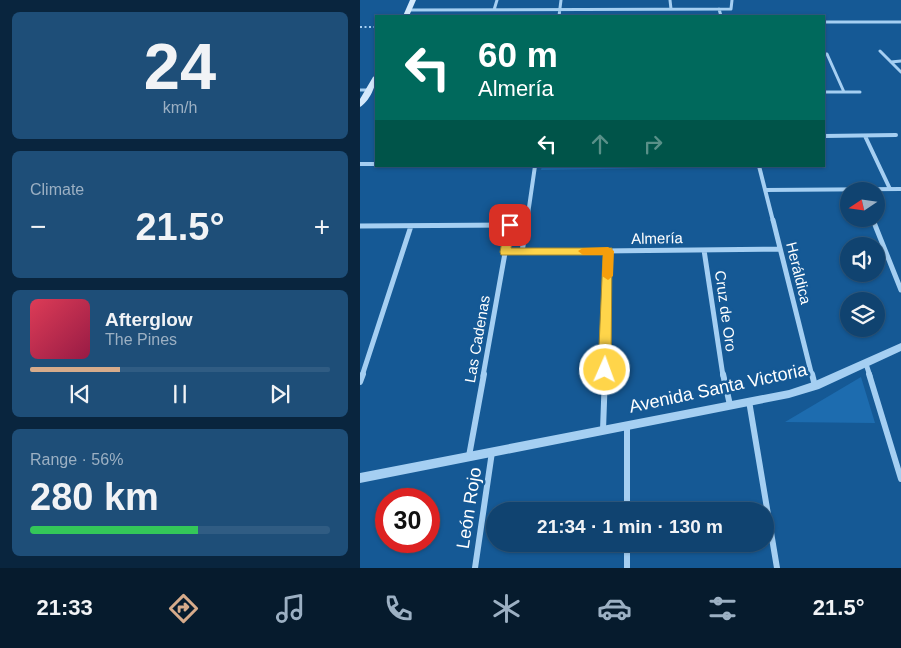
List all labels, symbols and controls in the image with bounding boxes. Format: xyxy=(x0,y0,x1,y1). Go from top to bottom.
text: 24 xyxy=(144,30,216,103)
icon: left xyxy=(395,35,460,100)
text: 60 m xyxy=(478,35,558,74)
text: Almería xyxy=(478,76,554,101)
text: km/h xyxy=(163,99,197,116)
icon: left xyxy=(533,130,561,158)
icon: ahead xyxy=(586,130,614,158)
icon: right xyxy=(639,130,667,158)
text: Climate xyxy=(30,181,84,198)
north arrow xyxy=(840,182,885,228)
map controls xyxy=(840,182,885,337)
pin xyxy=(489,204,531,246)
text: 21.5° xyxy=(135,206,225,248)
text: − xyxy=(30,211,46,242)
text: + xyxy=(314,211,330,242)
icon: arrive xyxy=(496,211,524,239)
street label: Almería xyxy=(631,229,684,247)
button: sound xyxy=(840,237,885,282)
street label: Heráldica xyxy=(783,240,815,306)
street label: Cruz de Oro xyxy=(712,269,740,353)
button: layers xyxy=(840,292,885,337)
street label: Las Cadenas xyxy=(461,294,493,384)
text: Afterglow xyxy=(105,309,193,330)
text: The Pines xyxy=(105,331,177,348)
position arrow xyxy=(578,343,630,395)
street label: Avenida Santa Victoria xyxy=(627,359,810,417)
icon: previous xyxy=(66,380,94,408)
icon: pause xyxy=(166,380,194,408)
icon: next xyxy=(266,380,294,408)
text: Range · 56% xyxy=(30,451,123,468)
street label: León Rojo xyxy=(453,466,485,550)
text: 280 km xyxy=(30,476,159,518)
speed limit sign: 30 xyxy=(375,488,440,553)
text: 21:34 · 1 min · 130 m xyxy=(537,516,723,537)
icon: directions xyxy=(166,591,201,626)
icon: music xyxy=(273,591,308,626)
icon: phone xyxy=(381,591,416,626)
icon: climate xyxy=(489,591,524,626)
icon: car xyxy=(597,591,632,626)
icon: filters xyxy=(705,591,740,626)
text: 21:33 xyxy=(36,595,93,620)
text: 21.5° xyxy=(813,595,864,620)

